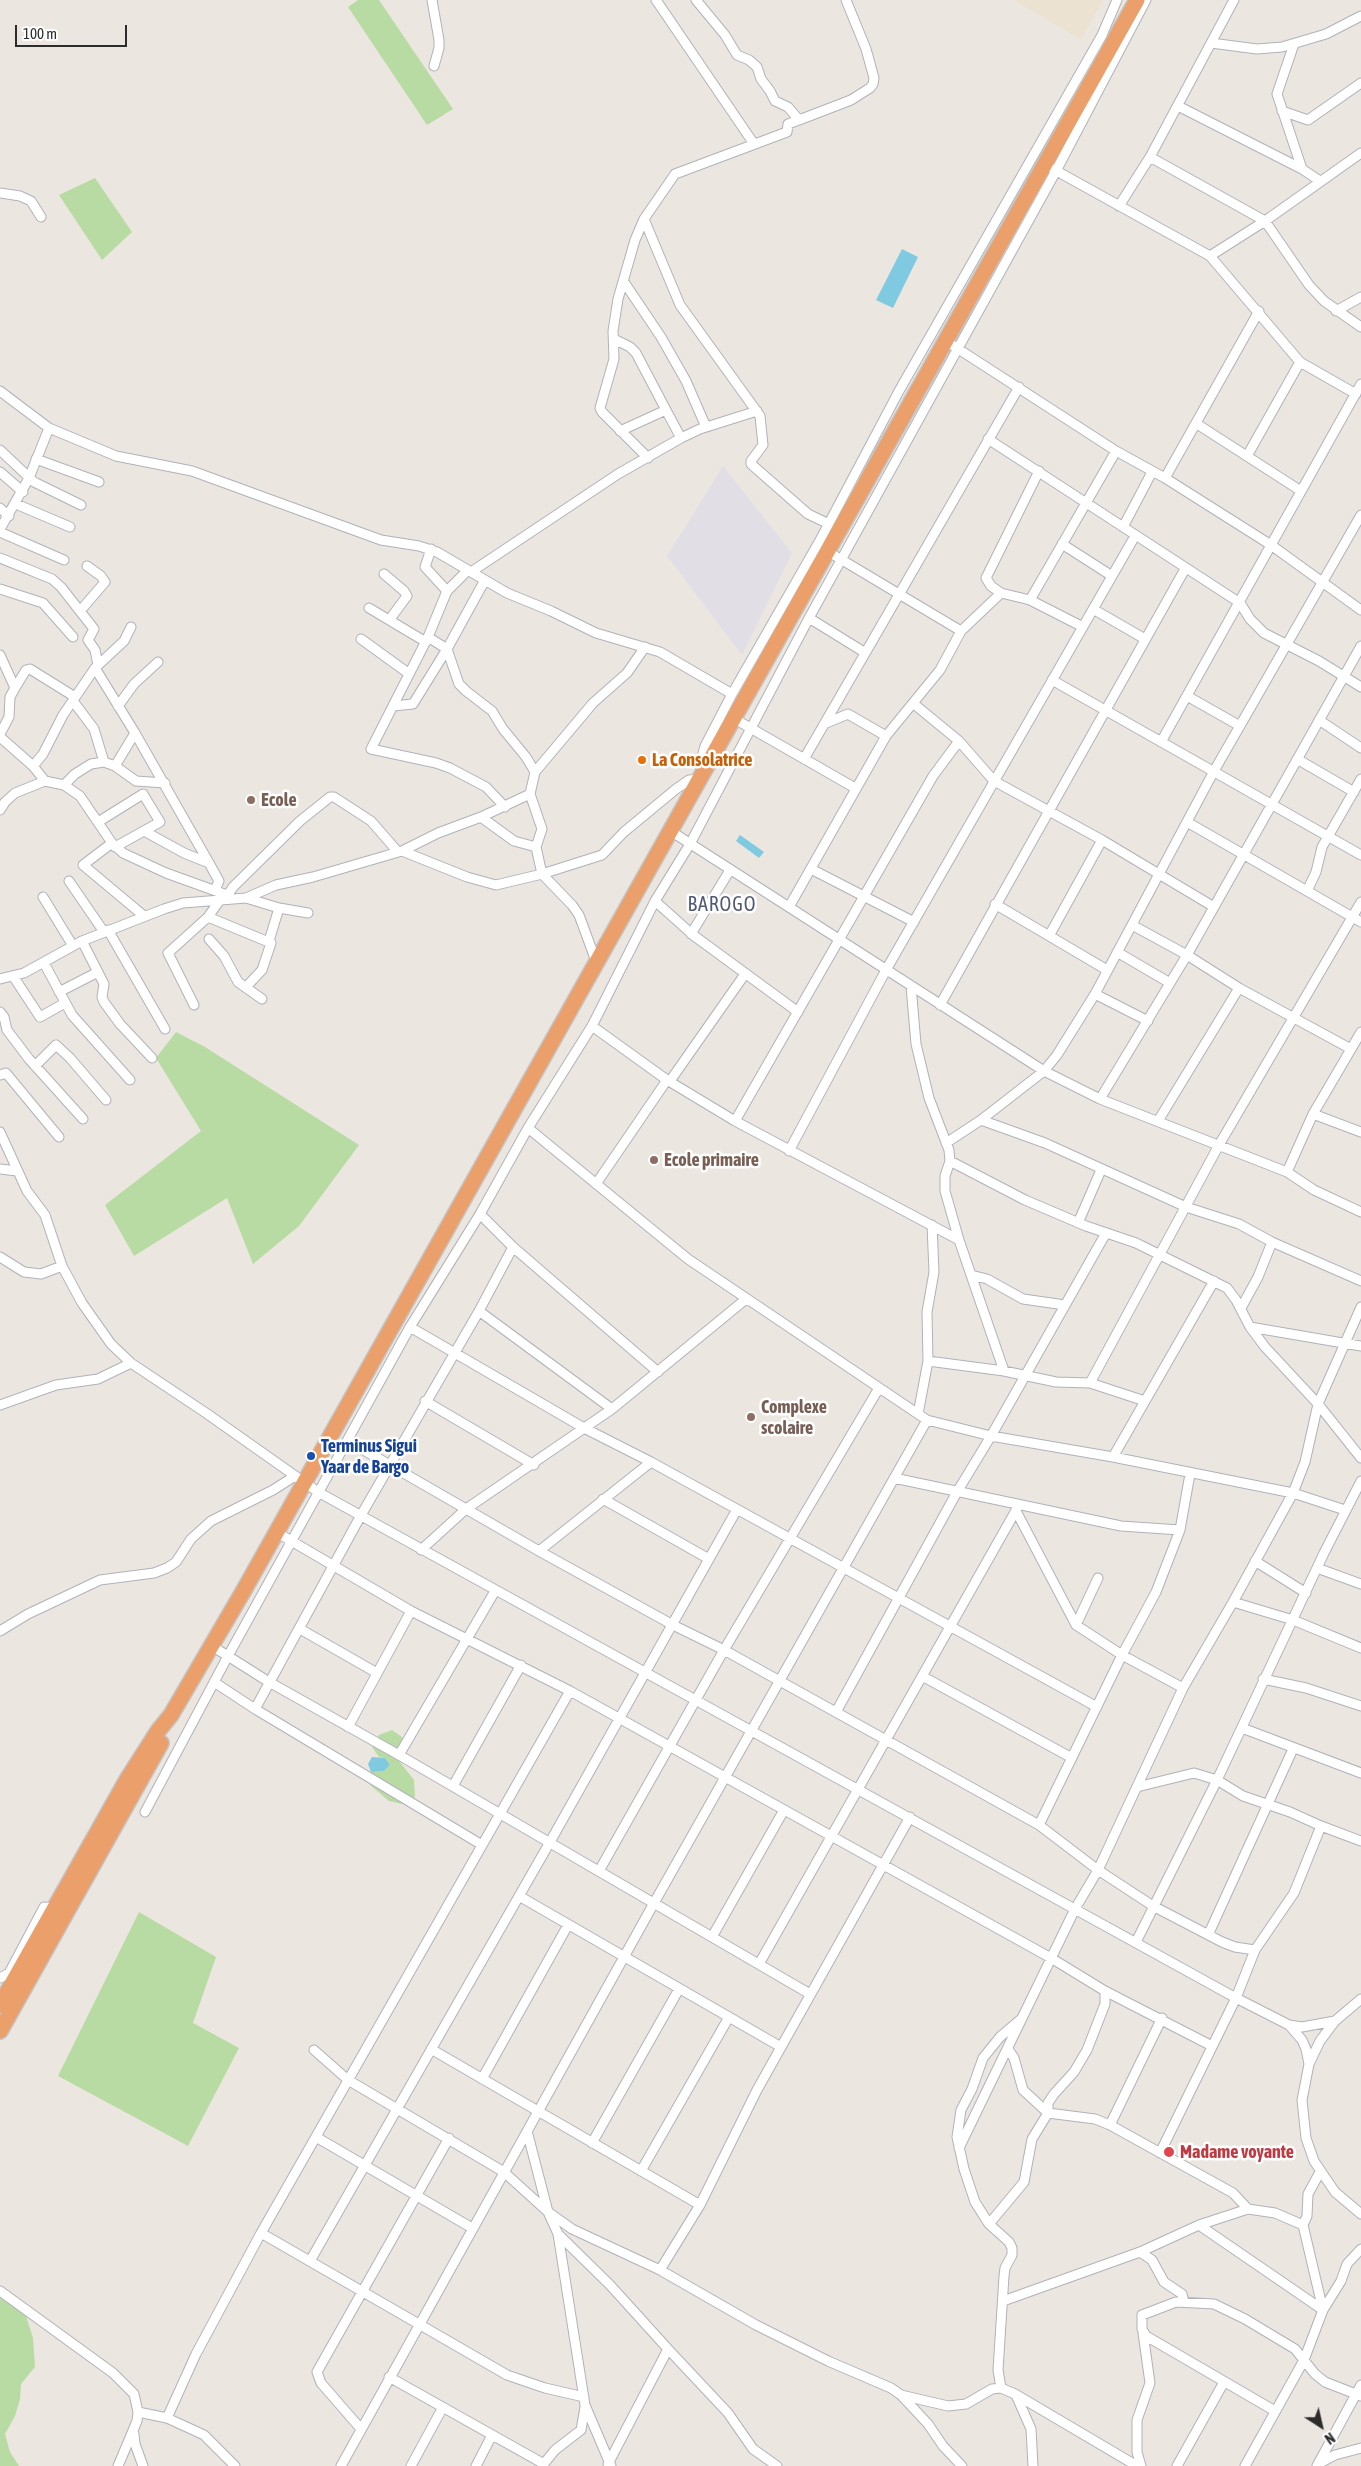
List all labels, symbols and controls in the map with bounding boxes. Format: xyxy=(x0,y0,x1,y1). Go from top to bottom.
scale bar xyxy=(18,15,130,47)
text: 100 m xyxy=(23,25,57,42)
place label: La Consolatrice xyxy=(652,749,753,771)
marker: La Consolatrice xyxy=(636,754,648,766)
place label: Ecole xyxy=(261,789,297,811)
marker: Ecole xyxy=(245,794,257,806)
district label: BAROGO xyxy=(687,893,757,917)
place label: Ecole primaire xyxy=(664,1149,759,1171)
marker: Ecole primaire xyxy=(648,1154,660,1166)
place label: Complexe scolaire xyxy=(761,1396,827,1438)
marker: Complexe scolaire xyxy=(745,1411,757,1423)
place label: Terminus Sigui Yaar de Bargo xyxy=(321,1435,417,1478)
marker: Terminus Sigui Yaar de Bargo xyxy=(305,1450,317,1462)
place label: Madame voyante xyxy=(1180,2141,1294,2163)
marker: Madame voyante xyxy=(1162,2145,1176,2159)
north arrow xyxy=(1296,2401,1346,2451)
text: N xyxy=(1322,2429,1338,2447)

